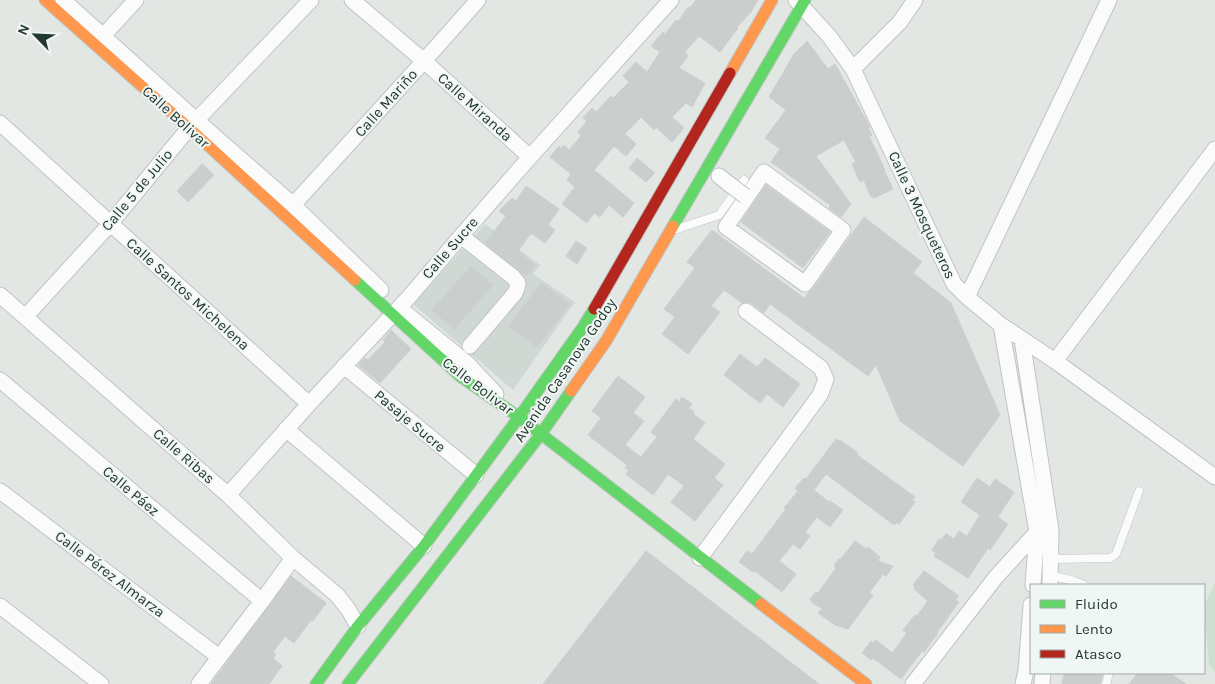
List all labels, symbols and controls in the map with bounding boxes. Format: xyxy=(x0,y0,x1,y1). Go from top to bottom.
north arrow xyxy=(10,10,60,60)
text: N xyxy=(14,22,33,38)
street label: Calle Mariño xyxy=(351,65,421,141)
street label: Calle Miranda xyxy=(434,69,516,145)
street label: Calle Bolivar xyxy=(139,82,214,152)
street label: Calle 5 de Julio xyxy=(98,145,176,235)
street label: Calle 3 Mosqueteros xyxy=(885,148,959,282)
street label: Calle Sucre xyxy=(418,213,482,283)
street label: Calle Santos Michelena xyxy=(123,234,253,354)
street label: Avenida Casanova Godoy xyxy=(510,295,620,445)
street label: Calle Bolivar xyxy=(439,353,518,419)
street label: Pasaje Sucre xyxy=(371,386,449,456)
street label: Calle Ribas xyxy=(149,424,219,488)
street label: Calle Páez xyxy=(99,462,163,520)
street label: Calle Pérez Almarza xyxy=(52,527,168,621)
legend xyxy=(1030,584,1205,674)
text: Fluido xyxy=(1075,595,1118,613)
text: Lento xyxy=(1075,620,1113,638)
text: Atasco xyxy=(1075,645,1121,663)

